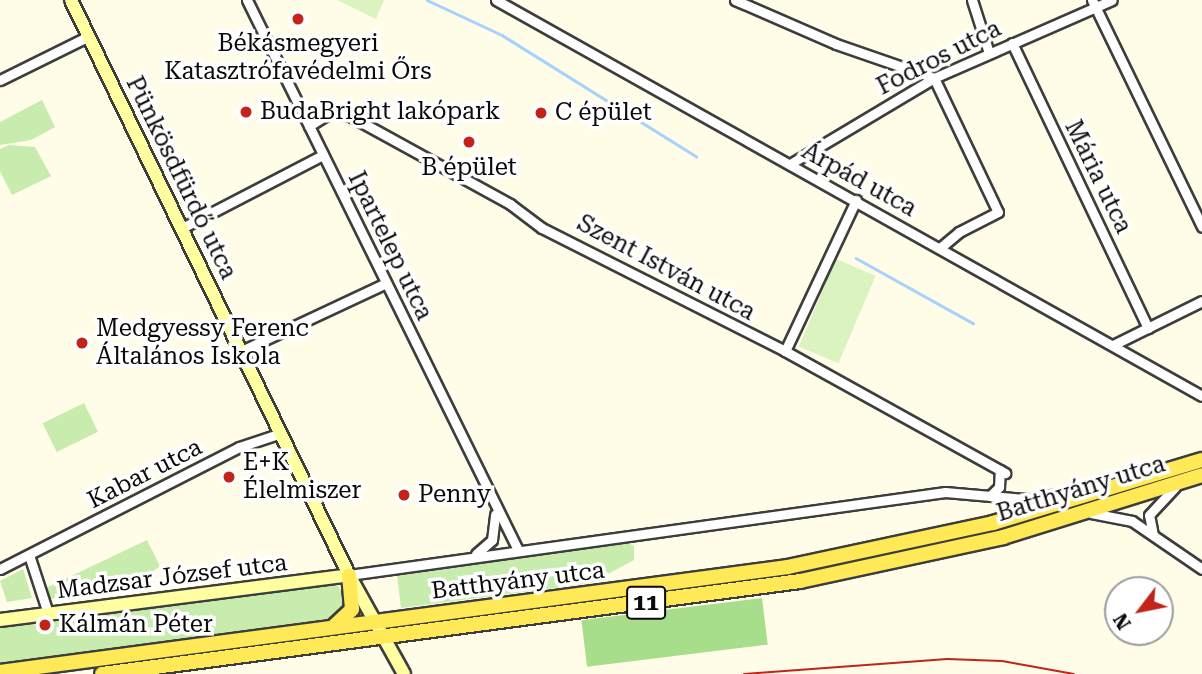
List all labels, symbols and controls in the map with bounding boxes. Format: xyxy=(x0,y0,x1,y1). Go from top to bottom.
marker: Békásmegyeri Katasztrófavédelmi Őrs xyxy=(290,11,306,27)
street label: Fodros utca xyxy=(872,14,1006,102)
place label: Békásmegyeri Katasztrófavédelmi Őrs xyxy=(164,30,432,86)
street label: Pünkösdfürdő utca xyxy=(119,72,243,284)
place label: BudaBright lakópark xyxy=(260,98,500,126)
place label: C épület xyxy=(555,99,652,127)
marker: BudaBright lakópark xyxy=(238,104,254,120)
marker: C épület xyxy=(533,105,549,121)
street label: Mária utca xyxy=(1058,116,1138,238)
marker: B épület xyxy=(461,134,477,150)
street label: Árpád utca xyxy=(797,137,921,223)
place label: B épület xyxy=(421,154,517,182)
street label: Ipartelep utca xyxy=(342,167,438,325)
street label: Szent István utca xyxy=(572,209,760,327)
place label: Medgyessy Ferenc Általános Iskola xyxy=(96,315,309,371)
marker: Medgyessy Ferenc Általános Iskola xyxy=(74,335,90,351)
street label: Kabar utca xyxy=(83,433,207,515)
place label: E+K Élelmiszer xyxy=(243,449,361,505)
street label: Batthyány utca xyxy=(993,450,1169,528)
marker: E+K Élelmiszer xyxy=(221,469,237,485)
place label: Penny xyxy=(418,481,491,509)
marker: Penny xyxy=(396,487,412,503)
street label: Madzsar József utca xyxy=(55,549,289,605)
street label: Batthyány utca xyxy=(430,556,606,606)
north arrow xyxy=(1104,576,1174,646)
road number: 11 xyxy=(625,583,667,622)
text: N xyxy=(1109,609,1136,634)
place label: Kálmán Péter xyxy=(59,611,213,639)
marker: Kálmán Péter xyxy=(37,617,53,633)

